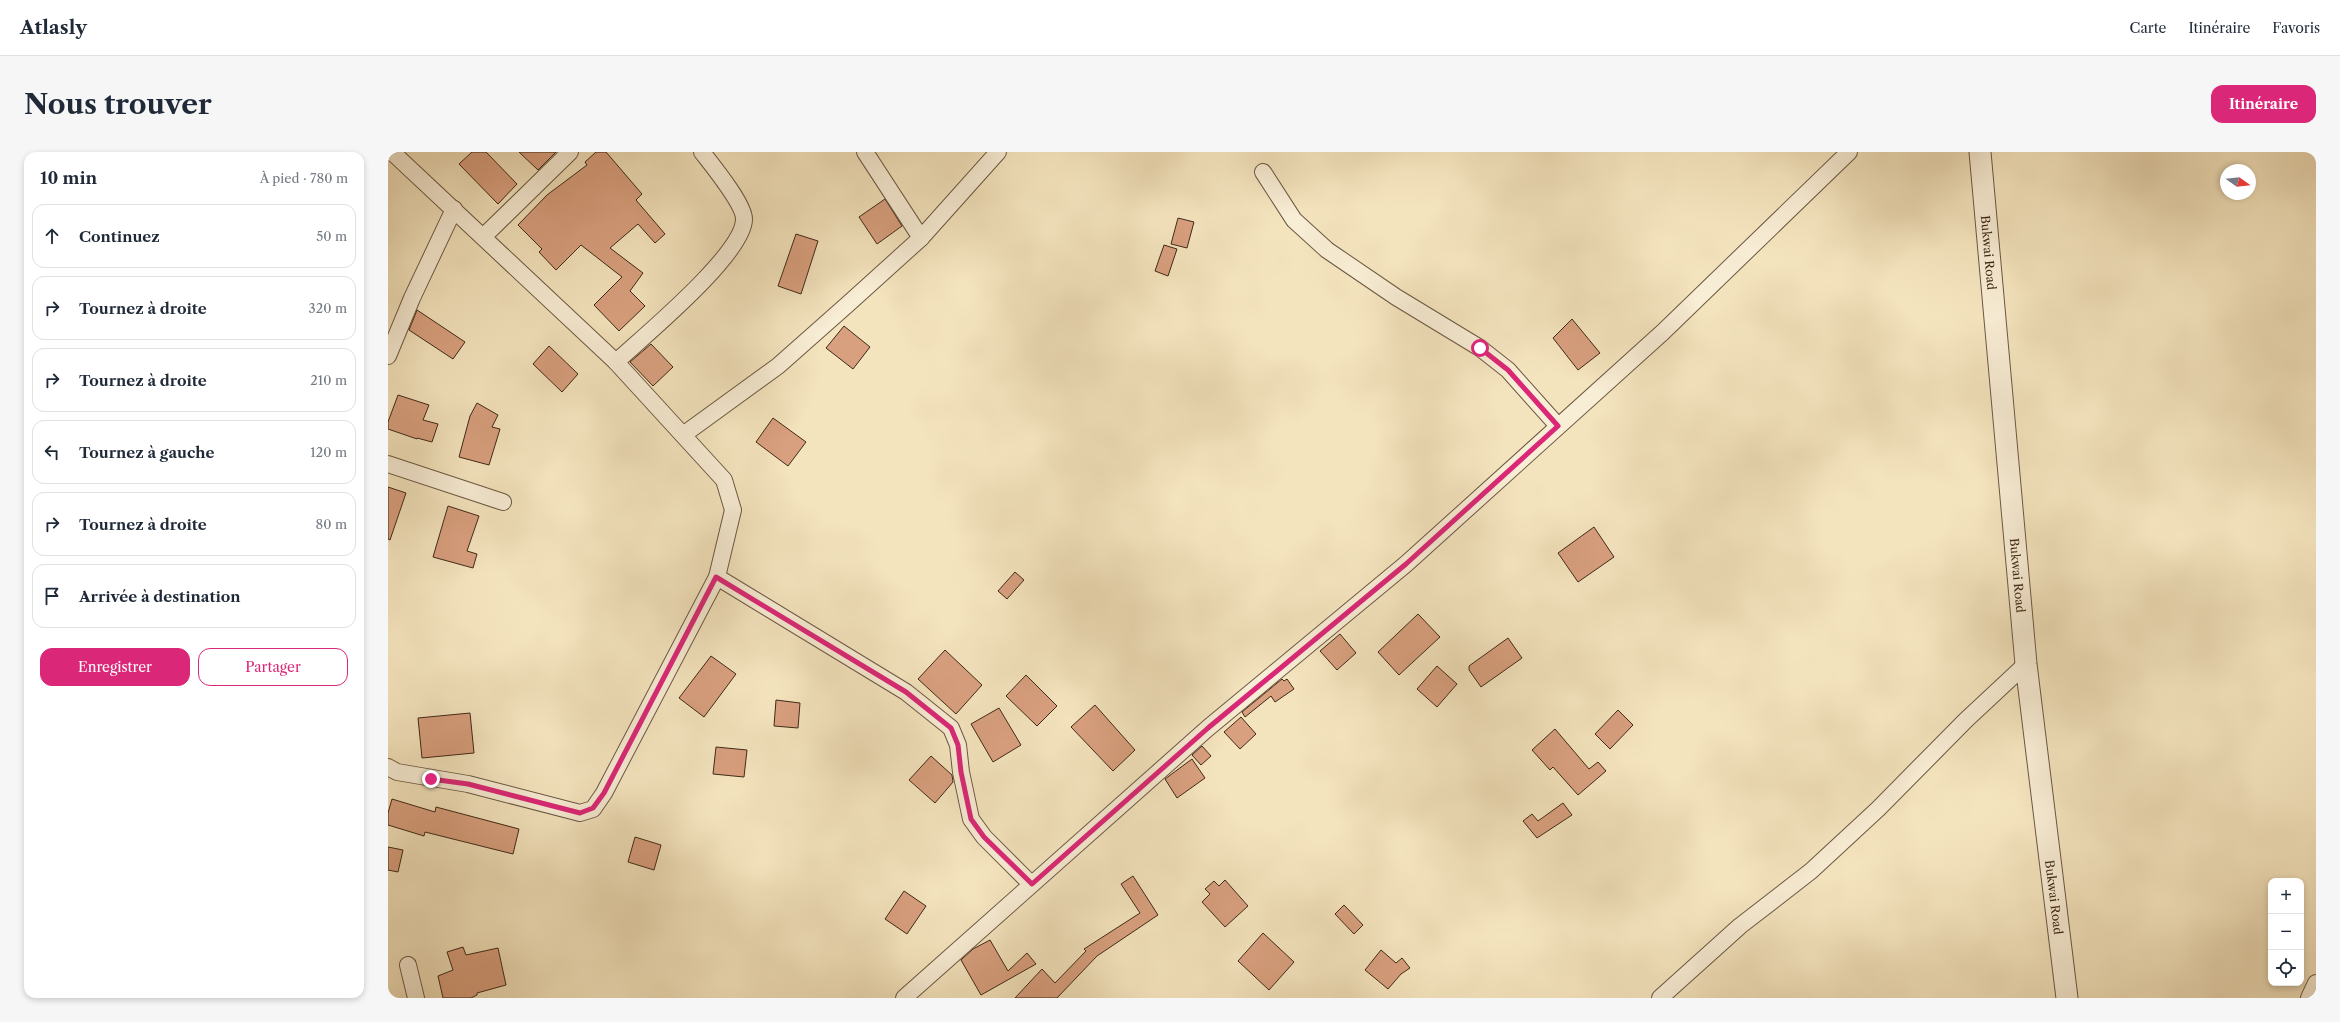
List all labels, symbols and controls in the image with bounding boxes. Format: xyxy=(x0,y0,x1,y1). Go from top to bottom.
text: Atlasly xyxy=(20,16,87,39)
text: Carte xyxy=(2130,19,2166,37)
text: Itinéraire xyxy=(2188,19,2250,37)
text: Favoris xyxy=(2272,19,2320,37)
button: Itinéraire xyxy=(2211,85,2316,123)
text: Nous trouver xyxy=(24,87,212,121)
north arrow xyxy=(2220,164,2256,200)
text: 10 min xyxy=(40,168,97,188)
text: À pied · 780 m xyxy=(260,170,348,186)
street label: Bukwai Road xyxy=(1978,215,2000,291)
icon: ahead xyxy=(41,225,63,247)
text: Continuez xyxy=(79,227,160,246)
text: 50 m xyxy=(316,228,347,244)
icon: right xyxy=(41,297,63,319)
text: Tournez à droite xyxy=(79,299,207,318)
text: 320 m xyxy=(309,300,347,316)
route start xyxy=(1471,339,1489,357)
icon: right xyxy=(41,369,63,391)
text: Tournez à droite xyxy=(79,371,207,390)
text: 210 m xyxy=(310,372,347,388)
icon: left xyxy=(41,441,63,463)
text: Tournez à gauche xyxy=(79,443,215,462)
text: 120 m xyxy=(310,444,347,460)
icon: right xyxy=(41,513,63,535)
text: Tournez à droite xyxy=(79,515,207,534)
text: 80 m xyxy=(315,516,347,532)
street label: Bukwai Road xyxy=(2007,537,2029,614)
icon: arrive xyxy=(41,585,63,607)
text: Arrivée à destination xyxy=(79,587,241,606)
button: Enregistrer xyxy=(40,648,190,686)
button: Partager xyxy=(198,648,348,686)
route end xyxy=(422,770,440,788)
street label: Bukwai Road xyxy=(2043,859,2067,936)
map controls xyxy=(2268,878,2304,986)
button: + xyxy=(2268,878,2304,914)
button: − xyxy=(2268,914,2304,950)
button: locate xyxy=(2268,950,2304,986)

